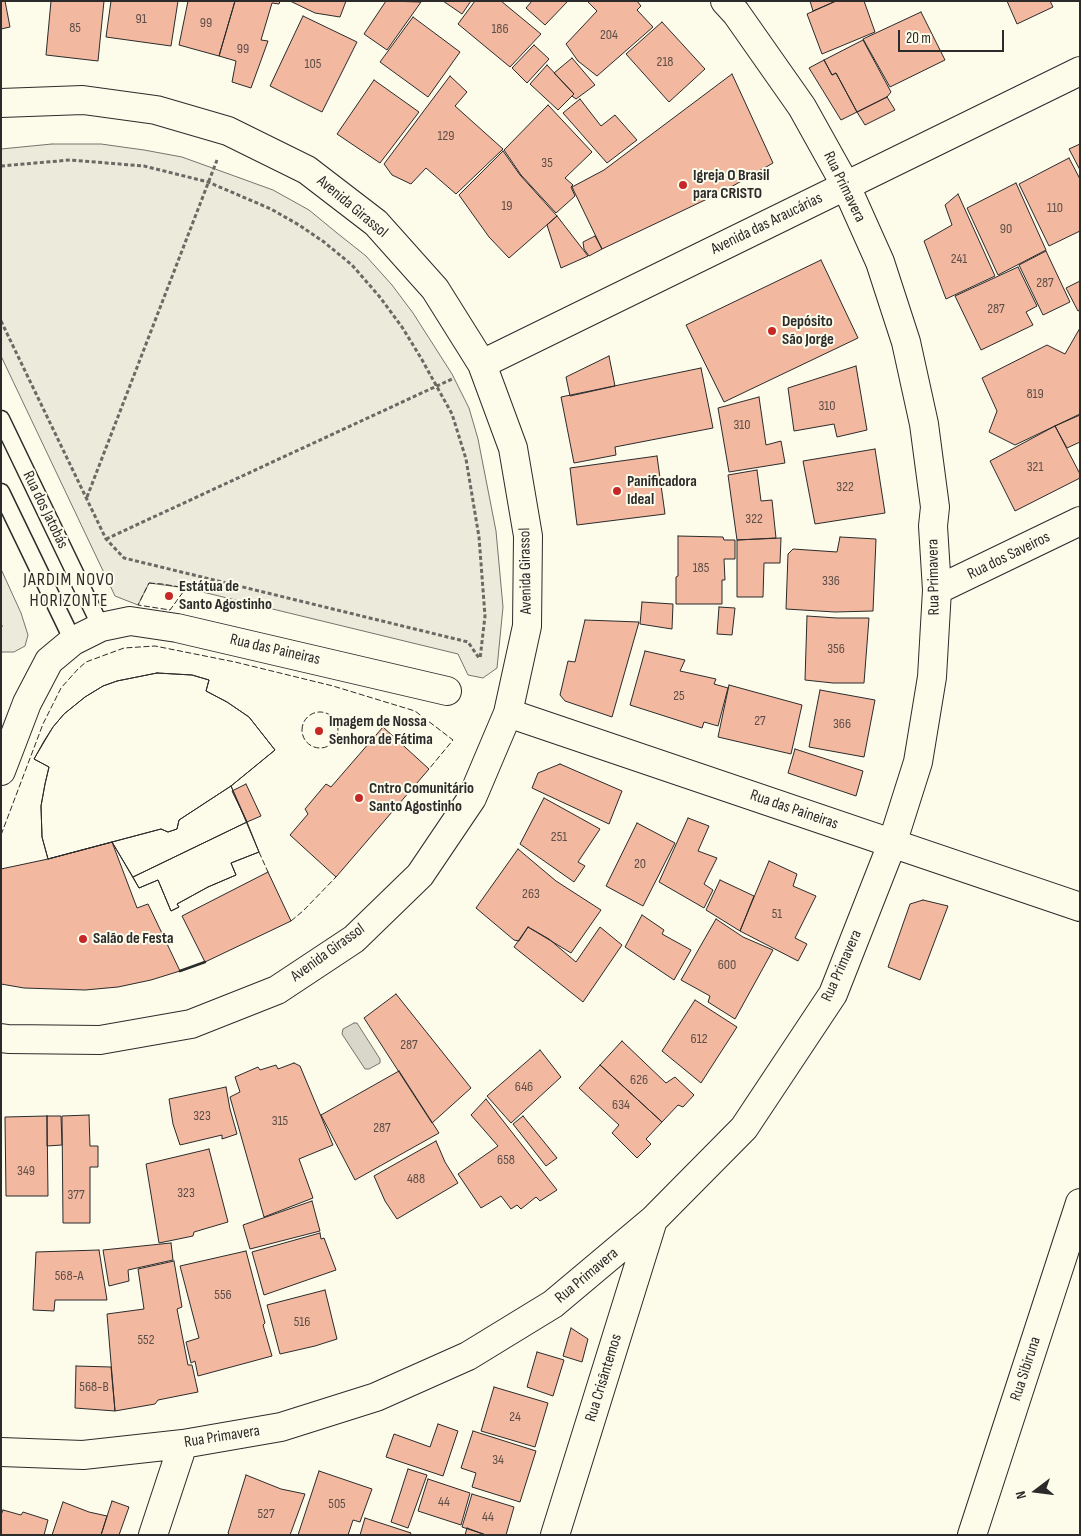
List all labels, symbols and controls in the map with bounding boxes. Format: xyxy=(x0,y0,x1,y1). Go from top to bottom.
house number: 91 xyxy=(135,11,147,27)
house number: 99 xyxy=(200,15,212,31)
house number: 85 xyxy=(69,20,81,36)
scale bar xyxy=(901,20,1007,52)
house number: 186 xyxy=(491,21,509,37)
house number: 204 xyxy=(600,27,618,43)
text: 20 m xyxy=(906,29,931,48)
house number: 99 xyxy=(237,41,249,57)
house number: 218 xyxy=(657,54,673,70)
house number: 105 xyxy=(305,56,321,72)
house number: 129 xyxy=(437,128,455,144)
street label: Rua Primavera xyxy=(819,148,869,226)
house number: 35 xyxy=(541,155,553,171)
place label: Igreja O Brasil para CRISTO xyxy=(693,166,770,204)
street label: Avenida Girassol xyxy=(313,172,391,242)
marker: Igreja O Brasil para CRISTO xyxy=(677,179,689,191)
street label: Avenida das Araucárias xyxy=(708,189,826,259)
house number: 19 xyxy=(501,198,513,214)
house number: 110 xyxy=(1047,200,1063,216)
house number: 90 xyxy=(1000,221,1012,237)
house number: 241 xyxy=(951,251,967,267)
house number: 287 xyxy=(1036,275,1054,291)
house number: 287 xyxy=(987,301,1005,317)
place label: Depósito São Jorge xyxy=(782,312,834,350)
marker: Depósito São Jorge xyxy=(766,325,778,337)
house number: 819 xyxy=(1026,386,1044,402)
house number: 310 xyxy=(818,398,836,414)
house number: 310 xyxy=(733,417,751,433)
house number: 321 xyxy=(1027,459,1043,475)
street label: Rua dos Jatobás xyxy=(18,468,72,552)
place label: Panificadora Ideal xyxy=(627,472,697,510)
house number: 322 xyxy=(836,479,854,495)
marker: Panificadora Ideal xyxy=(611,485,623,497)
house number: 322 xyxy=(745,511,763,527)
street label: Avenida Girassol xyxy=(516,527,536,615)
street label: Rua dos Saveiros xyxy=(965,528,1053,584)
street label: Rua Primavera xyxy=(924,539,944,615)
house number: 185 xyxy=(693,560,709,576)
district label: JARDIM NOVO HORIZONTE xyxy=(22,569,116,612)
house number: 336 xyxy=(822,573,840,589)
place label: Estátua de Santo Agostinho xyxy=(179,577,272,615)
marker: Estátua de Santo Agostinho xyxy=(163,590,175,602)
street label: Rua das Paineiras xyxy=(228,630,322,670)
house number: 356 xyxy=(827,641,845,657)
house number: 25 xyxy=(673,688,685,704)
place label: Imagem de Nossa Senhora de Fátima xyxy=(329,712,433,750)
house number: 27 xyxy=(754,713,766,729)
house number: 366 xyxy=(833,716,851,732)
marker: Imagem de Nossa Senhora de Fátima xyxy=(313,725,325,737)
place label: Cntro Comunitário Santo Agostinho xyxy=(369,779,474,817)
street label: Rua das Paineiras xyxy=(747,786,841,834)
marker: Cntro Comunitário Santo Agostinho xyxy=(353,792,365,804)
house number: 251 xyxy=(551,829,567,845)
house number: 20 xyxy=(634,856,646,872)
house number: 263 xyxy=(522,886,540,902)
house number: 51 xyxy=(772,906,782,922)
street label: Avenida Girassol xyxy=(287,920,369,986)
street label: Rua Primavera xyxy=(818,927,866,1005)
place label: Salão de Festa xyxy=(93,929,173,949)
marker: Salão de Festa xyxy=(77,933,89,945)
house number: 600 xyxy=(718,957,736,973)
house number: 612 xyxy=(691,1031,707,1047)
house number: 287 xyxy=(400,1037,418,1053)
house number: 626 xyxy=(630,1072,648,1088)
house number: 646 xyxy=(515,1079,533,1095)
house number: 634 xyxy=(612,1097,630,1113)
house number: 323 xyxy=(193,1108,211,1124)
house number: 315 xyxy=(272,1113,288,1129)
house number: 287 xyxy=(373,1120,391,1136)
house number: 658 xyxy=(497,1152,515,1168)
house number: 349 xyxy=(17,1163,35,1179)
house number: 488 xyxy=(407,1171,425,1187)
house number: 323 xyxy=(177,1185,195,1201)
house number: 377 xyxy=(67,1187,85,1203)
street label: Rua Primavera xyxy=(552,1244,622,1308)
house number: 568-A xyxy=(55,1268,83,1284)
house number: 556 xyxy=(214,1287,232,1303)
house number: 516 xyxy=(294,1314,310,1330)
house number: 552 xyxy=(138,1332,154,1348)
street label: Rua Crisântemos xyxy=(582,1332,626,1424)
street label: Rua Sibiruna xyxy=(1007,1334,1045,1404)
house number: 568-B xyxy=(79,1379,109,1395)
house number: 24 xyxy=(509,1409,521,1425)
street label: Rua Primavera xyxy=(183,1422,261,1452)
house number: 34 xyxy=(492,1452,504,1468)
north arrow xyxy=(1011,1466,1061,1516)
text: N xyxy=(1012,1489,1030,1501)
house number: 44 xyxy=(438,1494,450,1510)
house number: 505 xyxy=(328,1496,346,1512)
house number: 527 xyxy=(258,1506,274,1522)
house number: 44 xyxy=(482,1509,494,1525)

